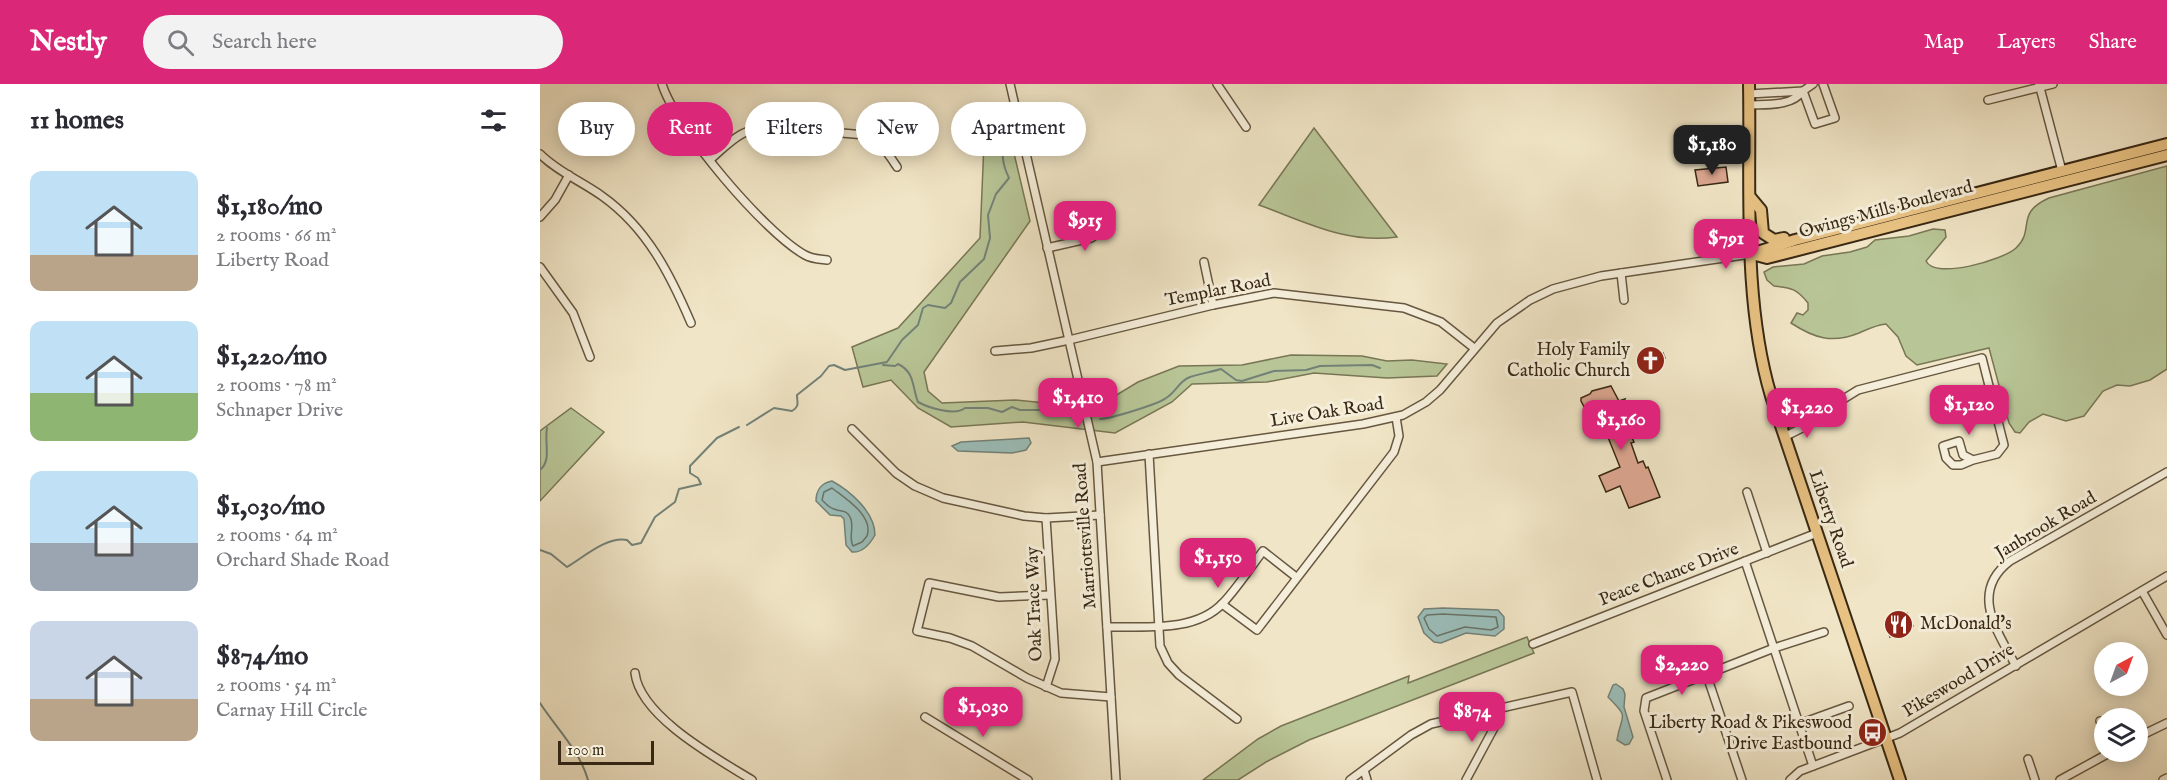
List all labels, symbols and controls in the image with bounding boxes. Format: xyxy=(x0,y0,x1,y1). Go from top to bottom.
search box xyxy=(143,15,563,69)
text: Nestly xyxy=(30,25,107,60)
icon: search xyxy=(164,26,197,59)
text: Search here xyxy=(212,28,317,56)
text: Map xyxy=(1924,29,1964,56)
text: Layers xyxy=(1997,29,2056,56)
text: Share xyxy=(2089,29,2137,56)
chip: Buy xyxy=(558,102,635,156)
chip: Rent xyxy=(647,102,733,156)
chip: Filters xyxy=(745,102,844,156)
chip: New xyxy=(856,102,939,156)
chip: Apartment xyxy=(951,102,1086,156)
text: 11 homes xyxy=(30,104,124,137)
icon: filters xyxy=(477,104,510,137)
pin: $1,180 xyxy=(1663,125,1761,176)
text: $1,180 xyxy=(1688,132,1736,157)
street label: Owings Mills Boulevard xyxy=(1797,176,1976,244)
text: $1,180/mo xyxy=(216,190,323,223)
icon: home xyxy=(78,195,150,267)
pin: $915 xyxy=(1049,201,1121,252)
text: $915 xyxy=(1068,208,1102,233)
pin: $791 xyxy=(1690,219,1762,270)
text: 2 rooms · 66 m² xyxy=(216,223,337,248)
text: $791 xyxy=(1708,226,1744,251)
text: Liberty Road xyxy=(216,248,329,273)
street label: Templar Road xyxy=(1163,269,1273,313)
place label: Holy Family Catholic Church xyxy=(1507,339,1630,383)
text: $1,220/mo xyxy=(216,340,327,373)
church icon: Holy Family Catholic Church xyxy=(1635,344,1667,376)
icon: home xyxy=(78,345,150,417)
text: 2 rooms · 78 m² xyxy=(216,373,337,398)
pin: $1,410 xyxy=(1029,378,1127,429)
text: $1,410 xyxy=(1052,385,1104,410)
pin: $1,120 xyxy=(1920,385,2018,436)
pin: $1,220 xyxy=(1758,388,1856,439)
text: $1,120 xyxy=(1944,392,1994,417)
street label: Live Oak Road xyxy=(1269,393,1386,433)
text: $1,220 xyxy=(1781,395,1833,420)
text: Schnaper Drive xyxy=(216,398,343,423)
pin: $1,160 xyxy=(1572,400,1670,451)
text: $1,160 xyxy=(1596,407,1646,432)
street label: Marriottsville Road xyxy=(1069,462,1103,610)
street label: Liberty Road xyxy=(1803,467,1858,571)
street label: Janbrook Road xyxy=(1990,487,2101,566)
text: $1,030/mo xyxy=(216,490,325,523)
icon: home xyxy=(78,495,150,567)
text: 2 rooms · 64 m² xyxy=(216,523,338,548)
pin: $1,150 xyxy=(1169,538,1267,589)
street label: Peace Chance Drive xyxy=(1596,538,1742,612)
text: $1,150 xyxy=(1194,545,1242,570)
street label: Oak Trace Way xyxy=(1021,546,1048,662)
text: Orchard Shade Road xyxy=(216,548,389,573)
restaurant icon: McDonald's xyxy=(1883,608,1915,640)
place label: McDonald's xyxy=(1920,613,2012,636)
street label: Pikeswood Drive xyxy=(1899,639,2019,723)
text: $874/mo xyxy=(216,640,308,673)
north arrow xyxy=(2094,642,2148,696)
map controls xyxy=(2094,642,2148,762)
icon: home xyxy=(78,645,150,717)
pin: $2,220 xyxy=(1633,645,1731,696)
text: $2,220 xyxy=(1655,652,1709,677)
text: 2 rooms · 54 m² xyxy=(216,673,337,698)
pin: $1,030 xyxy=(934,687,1032,738)
pin: $874 xyxy=(1436,692,1508,743)
text: $1,030 xyxy=(958,694,1008,719)
text: Carnay Hill Circle xyxy=(216,698,368,723)
text: $874 xyxy=(1453,699,1491,724)
button: layers xyxy=(2094,708,2148,762)
place label: Liberty Road & Pikeswood Drive Eastbound xyxy=(1649,712,1852,756)
bus stop icon: Liberty Road & Pikeswood Drive Eastbound xyxy=(1857,717,1889,749)
scale bar xyxy=(558,738,654,766)
text: 100 m xyxy=(567,741,604,761)

